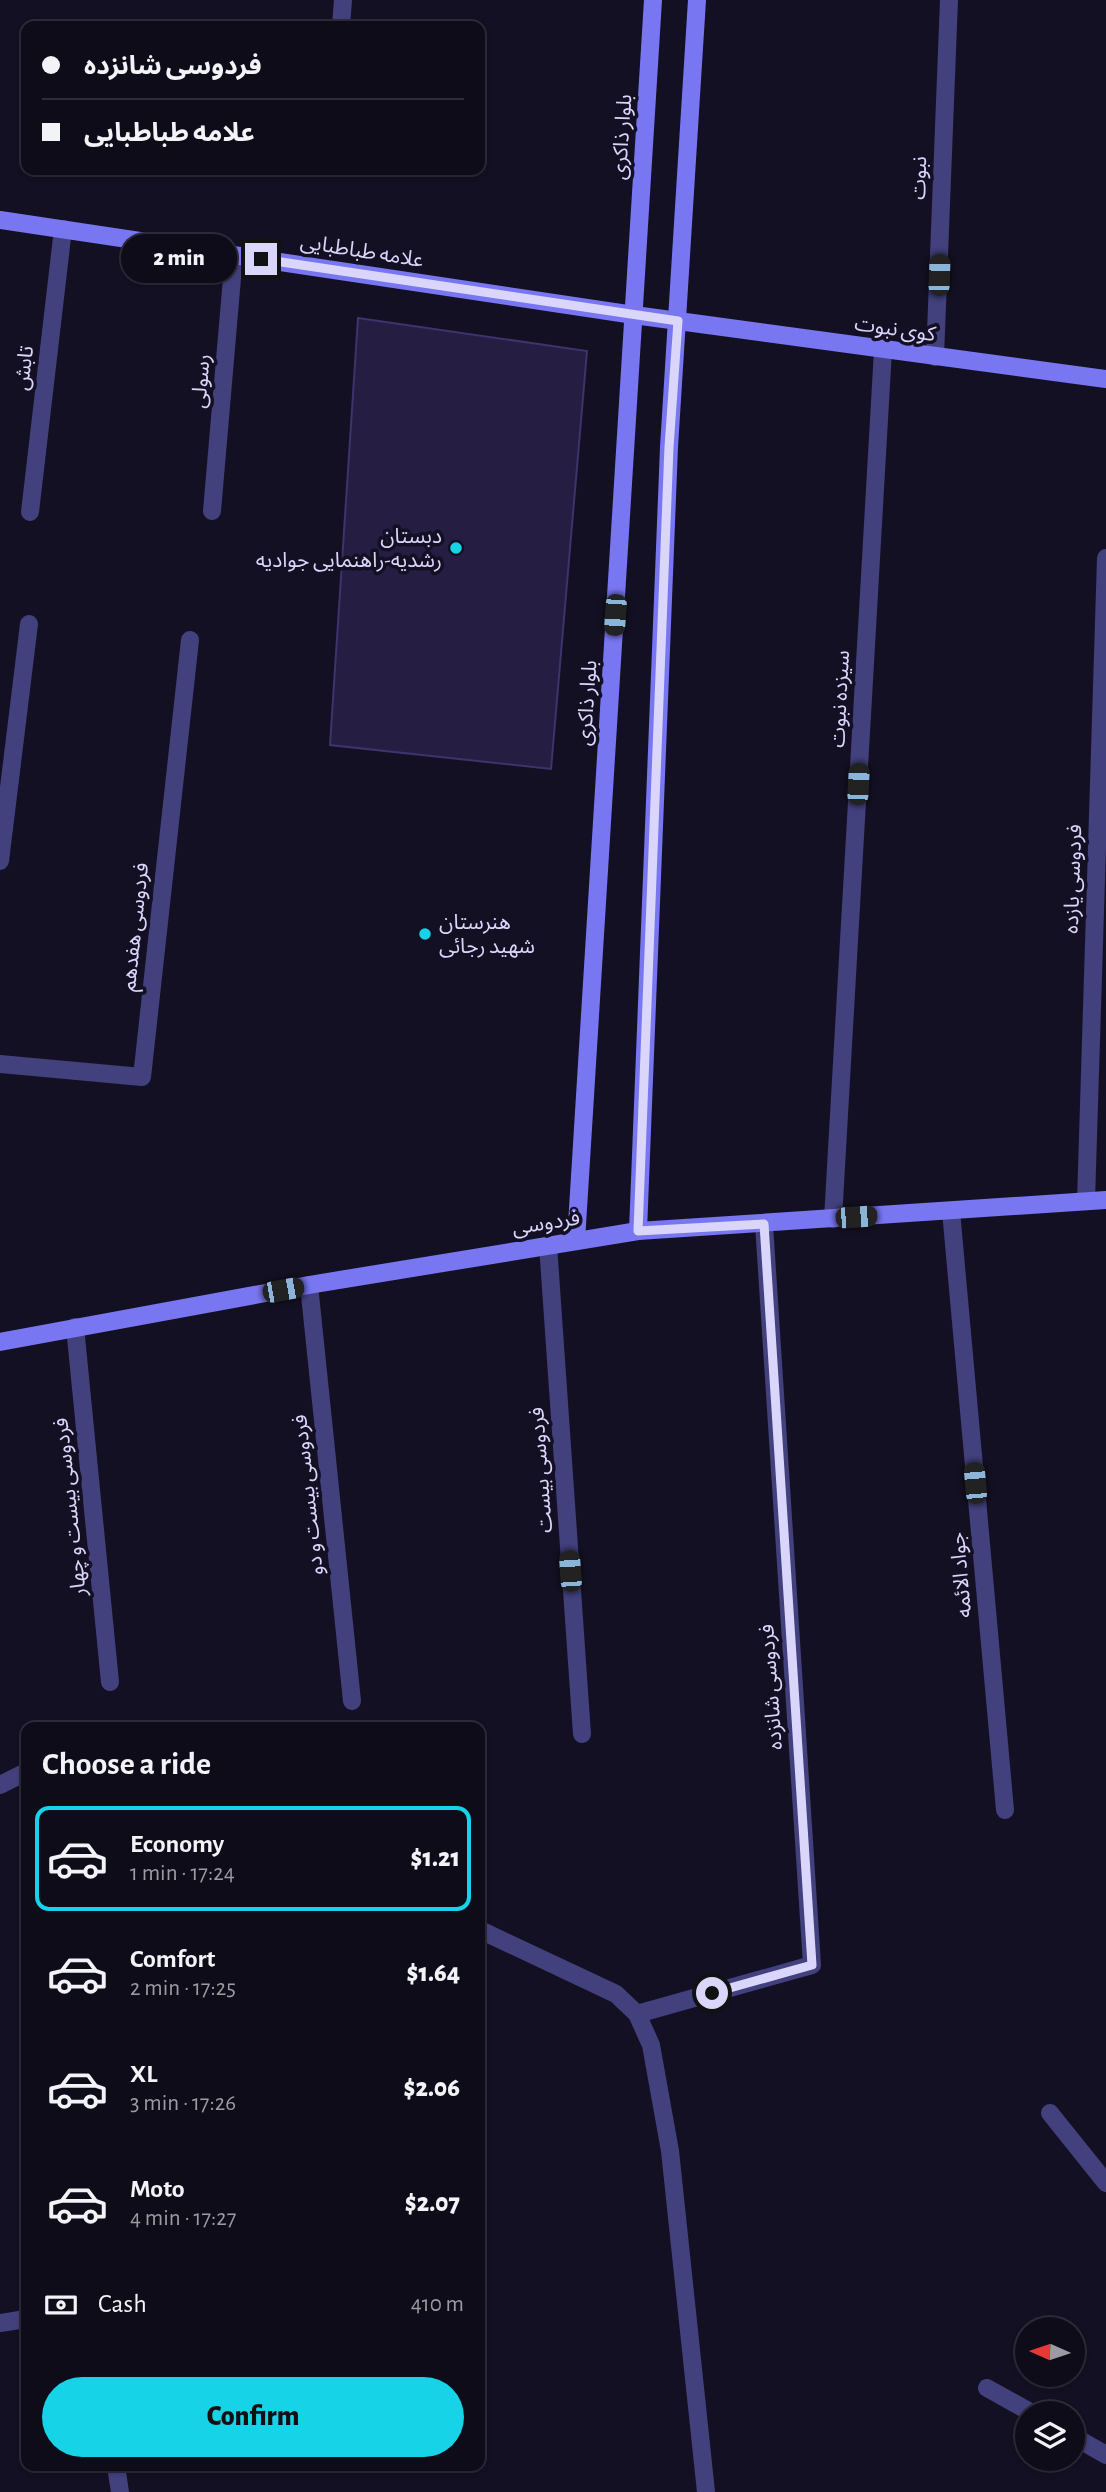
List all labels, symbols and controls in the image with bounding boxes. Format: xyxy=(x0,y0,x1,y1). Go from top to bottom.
text: فردوسی شانزده xyxy=(84,53,262,79)
street label: بلوار ذاکری xyxy=(609,93,636,181)
text: علامه طباطبایی xyxy=(84,120,255,146)
street label: نبوت xyxy=(908,156,931,200)
street label: علامه طباطبایی xyxy=(299,231,425,272)
callout: 2 min xyxy=(121,234,236,284)
route end xyxy=(245,243,277,275)
text: 2 min xyxy=(153,247,205,270)
car xyxy=(928,254,951,296)
street label: کوی نبوت xyxy=(853,313,937,346)
street label: تابش xyxy=(11,345,38,392)
street label: رسولی xyxy=(188,353,215,409)
place label: دبستان رشدیه-راهنمایی جوادیه xyxy=(256,526,442,572)
marker: دبستان رشدیه-راهنمایی جوادیه xyxy=(448,540,464,556)
car xyxy=(604,593,627,637)
street label: سیزده نبوت xyxy=(827,650,854,748)
street label: بلوار ذاکری xyxy=(574,659,601,747)
car xyxy=(847,762,870,806)
street label: فردوسی یازده xyxy=(1061,824,1086,934)
street label: فردوسی هفدهم xyxy=(118,862,156,993)
place label: هنرستان شهید رجائی xyxy=(439,912,535,958)
marker: هنرستان شهید رجائی xyxy=(417,926,433,942)
car xyxy=(835,1205,878,1229)
street label: فردوسی xyxy=(511,1207,582,1240)
car xyxy=(261,1276,306,1304)
street label: فردوسی بیست xyxy=(526,1406,557,1534)
street label: فردوسی بیست و دو xyxy=(289,1413,328,1577)
street label: فردوسی بیست و چهار xyxy=(50,1417,92,1598)
car xyxy=(963,1461,988,1505)
street label: جواد الائمه xyxy=(947,1531,976,1619)
car xyxy=(559,1549,582,1593)
street label: فردوسی شانزده xyxy=(756,1623,787,1751)
text: Choose a ride xyxy=(42,1748,211,1780)
icon: car xyxy=(46,1827,109,1890)
text: Economy xyxy=(130,1831,224,1857)
text: $1.21 xyxy=(411,1845,460,1871)
text: 1 min · 17:24 xyxy=(130,1862,235,1885)
icon: car xyxy=(46,1942,109,2005)
text: Comfort xyxy=(130,1946,215,1972)
text: $1.64 xyxy=(407,1960,460,1986)
text: 2 min · 17:25 xyxy=(130,1977,236,2000)
route start xyxy=(696,1977,728,2009)
icon: car xyxy=(46,2057,109,2120)
text: XL xyxy=(130,2061,157,2087)
text: $2.06 xyxy=(404,2075,460,2101)
text: 3 min · 17:26 xyxy=(130,2092,236,2115)
icon: car xyxy=(46,2172,109,2235)
text: Moto xyxy=(130,2176,185,2202)
text: $2.07 xyxy=(405,2190,460,2216)
text: 4 min · 17:27 xyxy=(130,2207,236,2230)
icon: cash xyxy=(42,2286,80,2324)
text: Cash xyxy=(98,2291,147,2317)
text: 410 m xyxy=(411,2293,464,2316)
north arrow xyxy=(1015,2317,1085,2387)
map controls xyxy=(1015,2317,1085,2471)
button: Confirm xyxy=(42,2377,464,2457)
button: layers xyxy=(1015,2401,1085,2471)

